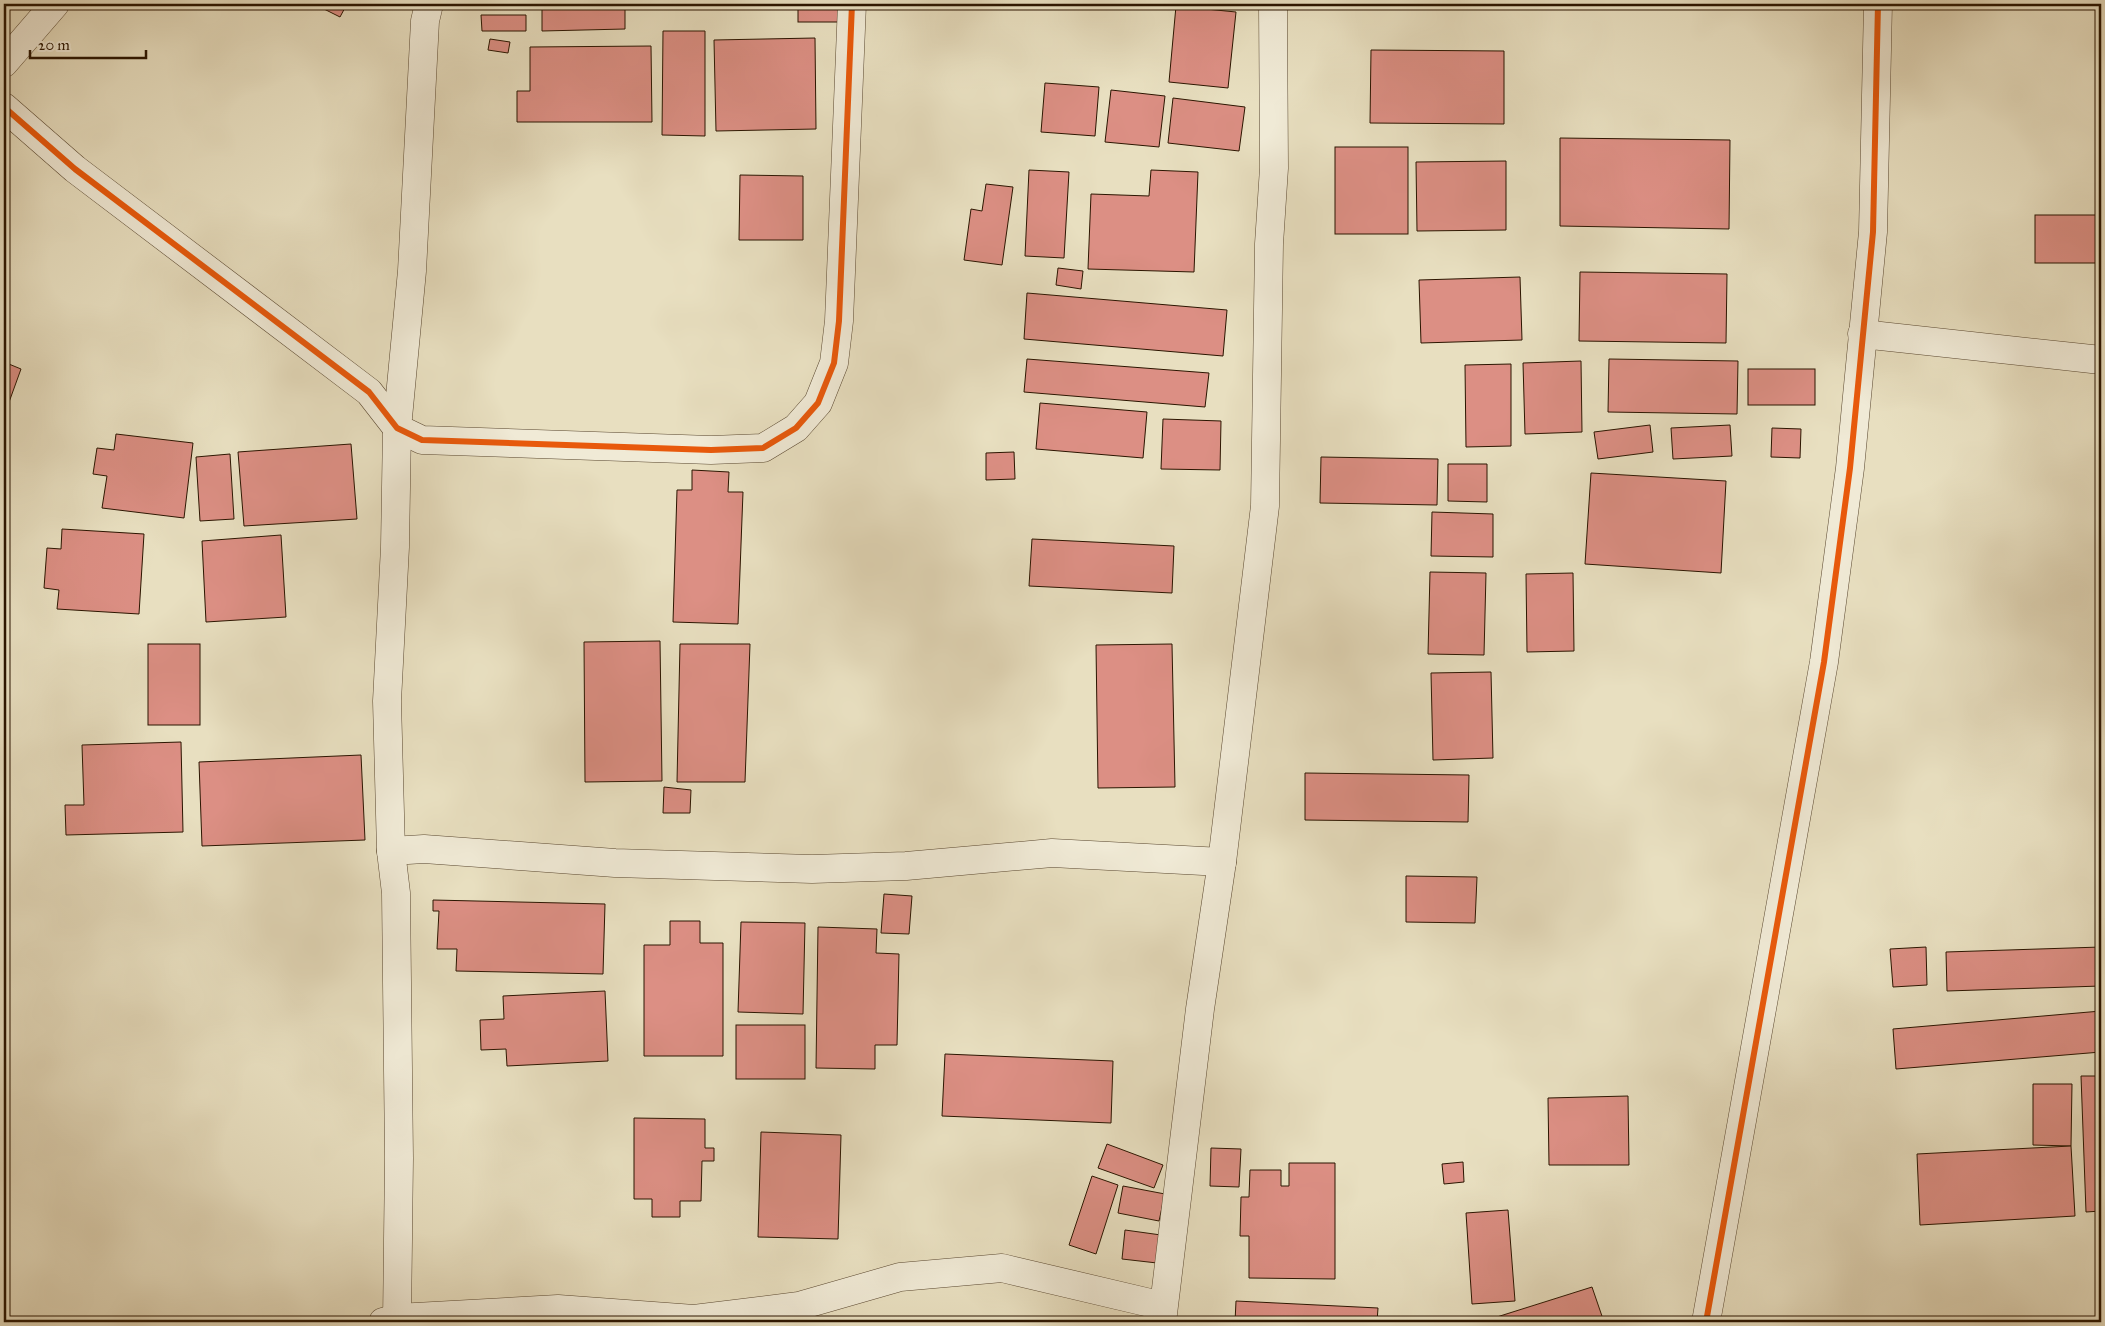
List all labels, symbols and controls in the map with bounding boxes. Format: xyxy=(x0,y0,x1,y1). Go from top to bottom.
scale bar xyxy=(30,28,146,60)
text: 20 m xyxy=(38,36,70,54)

